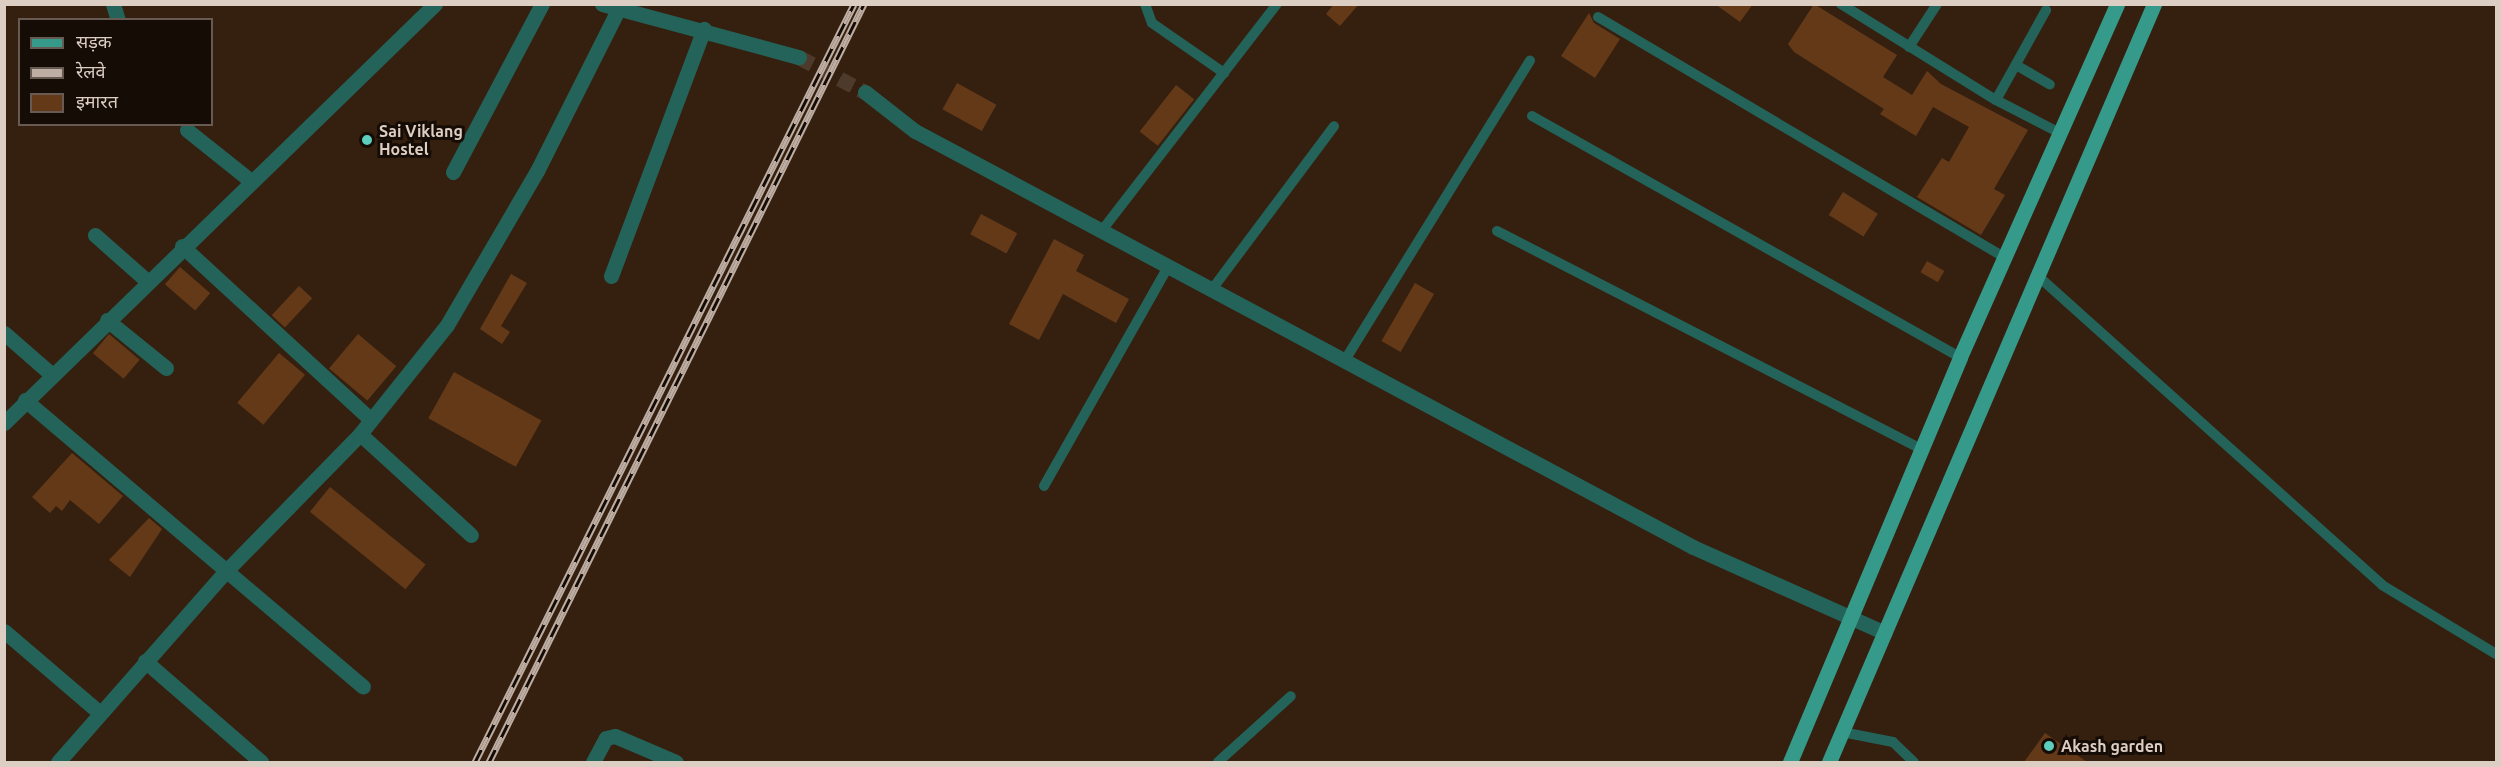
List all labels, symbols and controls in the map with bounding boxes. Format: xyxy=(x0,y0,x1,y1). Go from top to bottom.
legend xyxy=(18,18,213,126)
text: सड़क xyxy=(76,31,112,51)
text: रेलवे xyxy=(76,61,106,81)
text: इमारत xyxy=(76,91,118,111)
place label: Sai Viklang Hostel xyxy=(379,121,463,159)
marker: Sai Viklang Hostel xyxy=(360,133,374,147)
place label: Akash garden xyxy=(2061,736,2163,756)
marker: Akash garden xyxy=(2042,739,2056,753)

